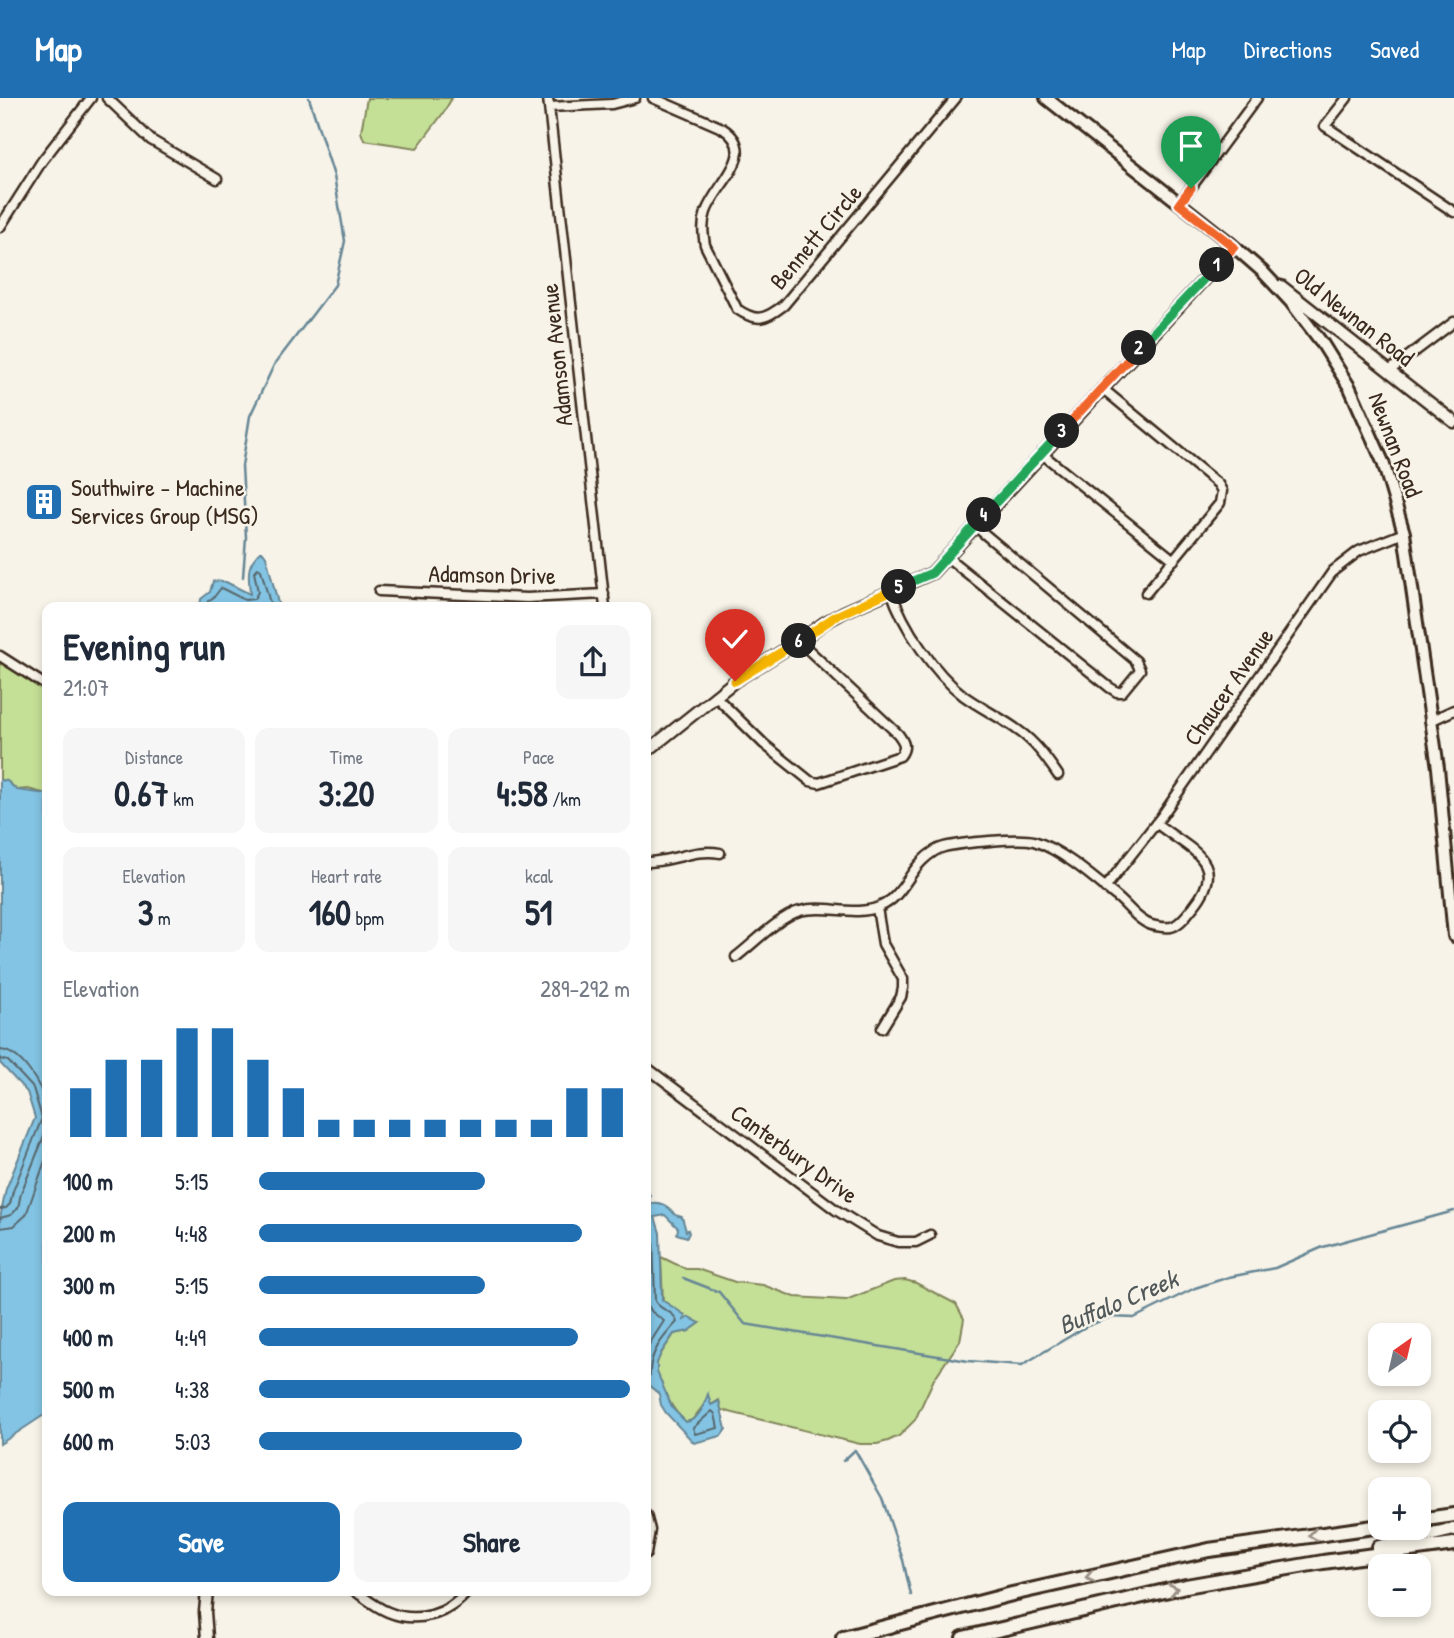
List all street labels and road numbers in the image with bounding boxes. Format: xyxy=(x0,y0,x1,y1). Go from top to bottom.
street label: Bennett Circle xyxy=(762,177,869,296)
street label: Old Newnan Road xyxy=(1288,259,1421,373)
street label: Adamson Avenue xyxy=(533,282,579,428)
street label: Newnan Road xyxy=(1361,388,1430,501)
street label: Adamson Drive xyxy=(428,557,556,591)
street label: Chaucer Avenue xyxy=(1176,621,1281,752)
street label: Canterbury Drive xyxy=(724,1096,865,1210)

